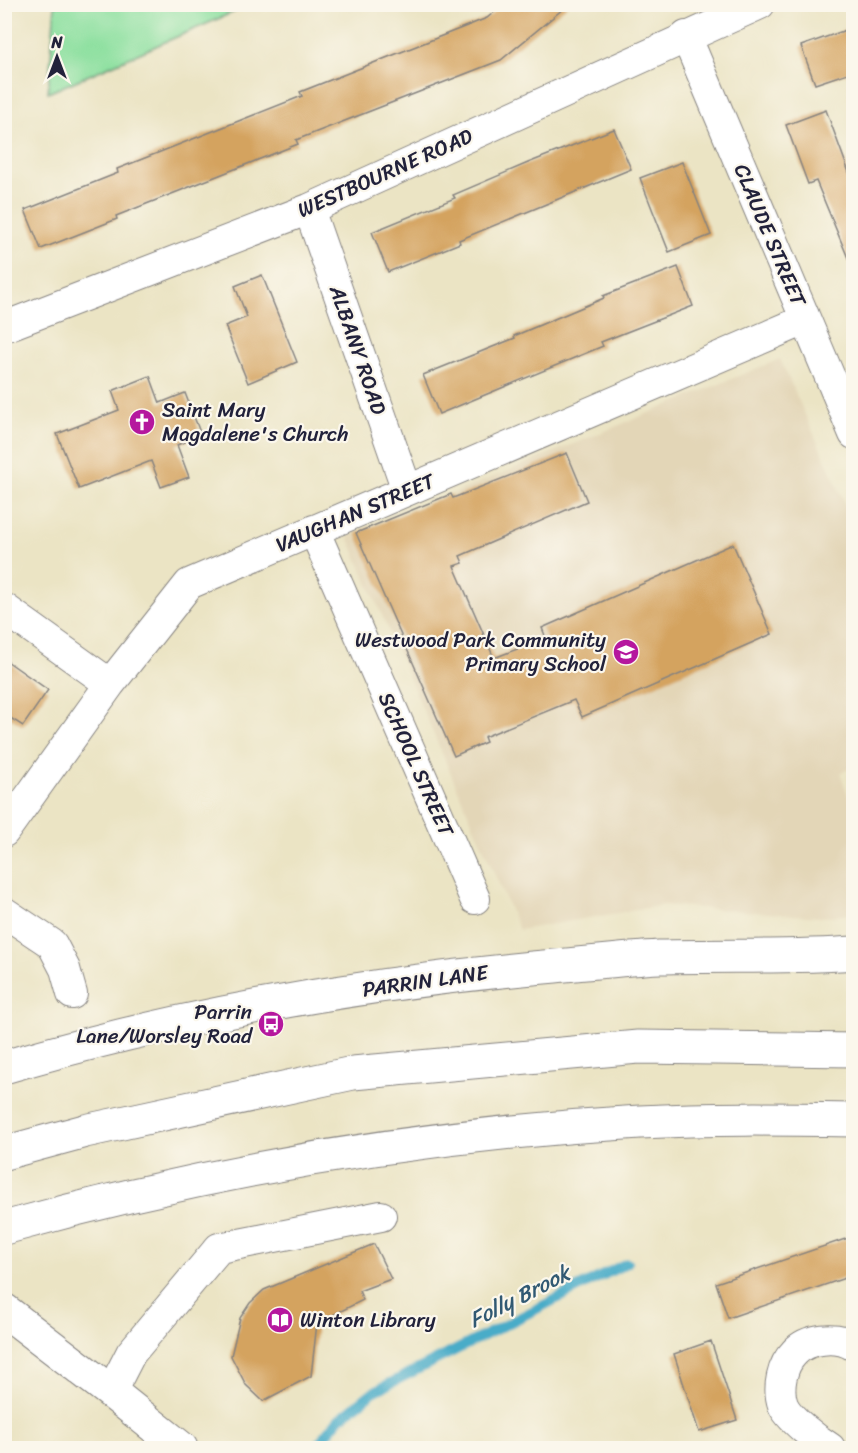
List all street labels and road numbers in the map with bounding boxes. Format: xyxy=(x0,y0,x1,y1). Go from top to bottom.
street label: WESTBOURNE ROAD xyxy=(291,117,479,229)
street label: CLAUDE STREET xyxy=(723,158,818,314)
street label: ALBANY ROAD xyxy=(318,279,398,420)
street label: VAUGHAN STREET xyxy=(270,462,442,564)
street label: SCHOOL STREET xyxy=(367,686,465,844)
street label: PARRIN LANE xyxy=(360,953,491,1009)

